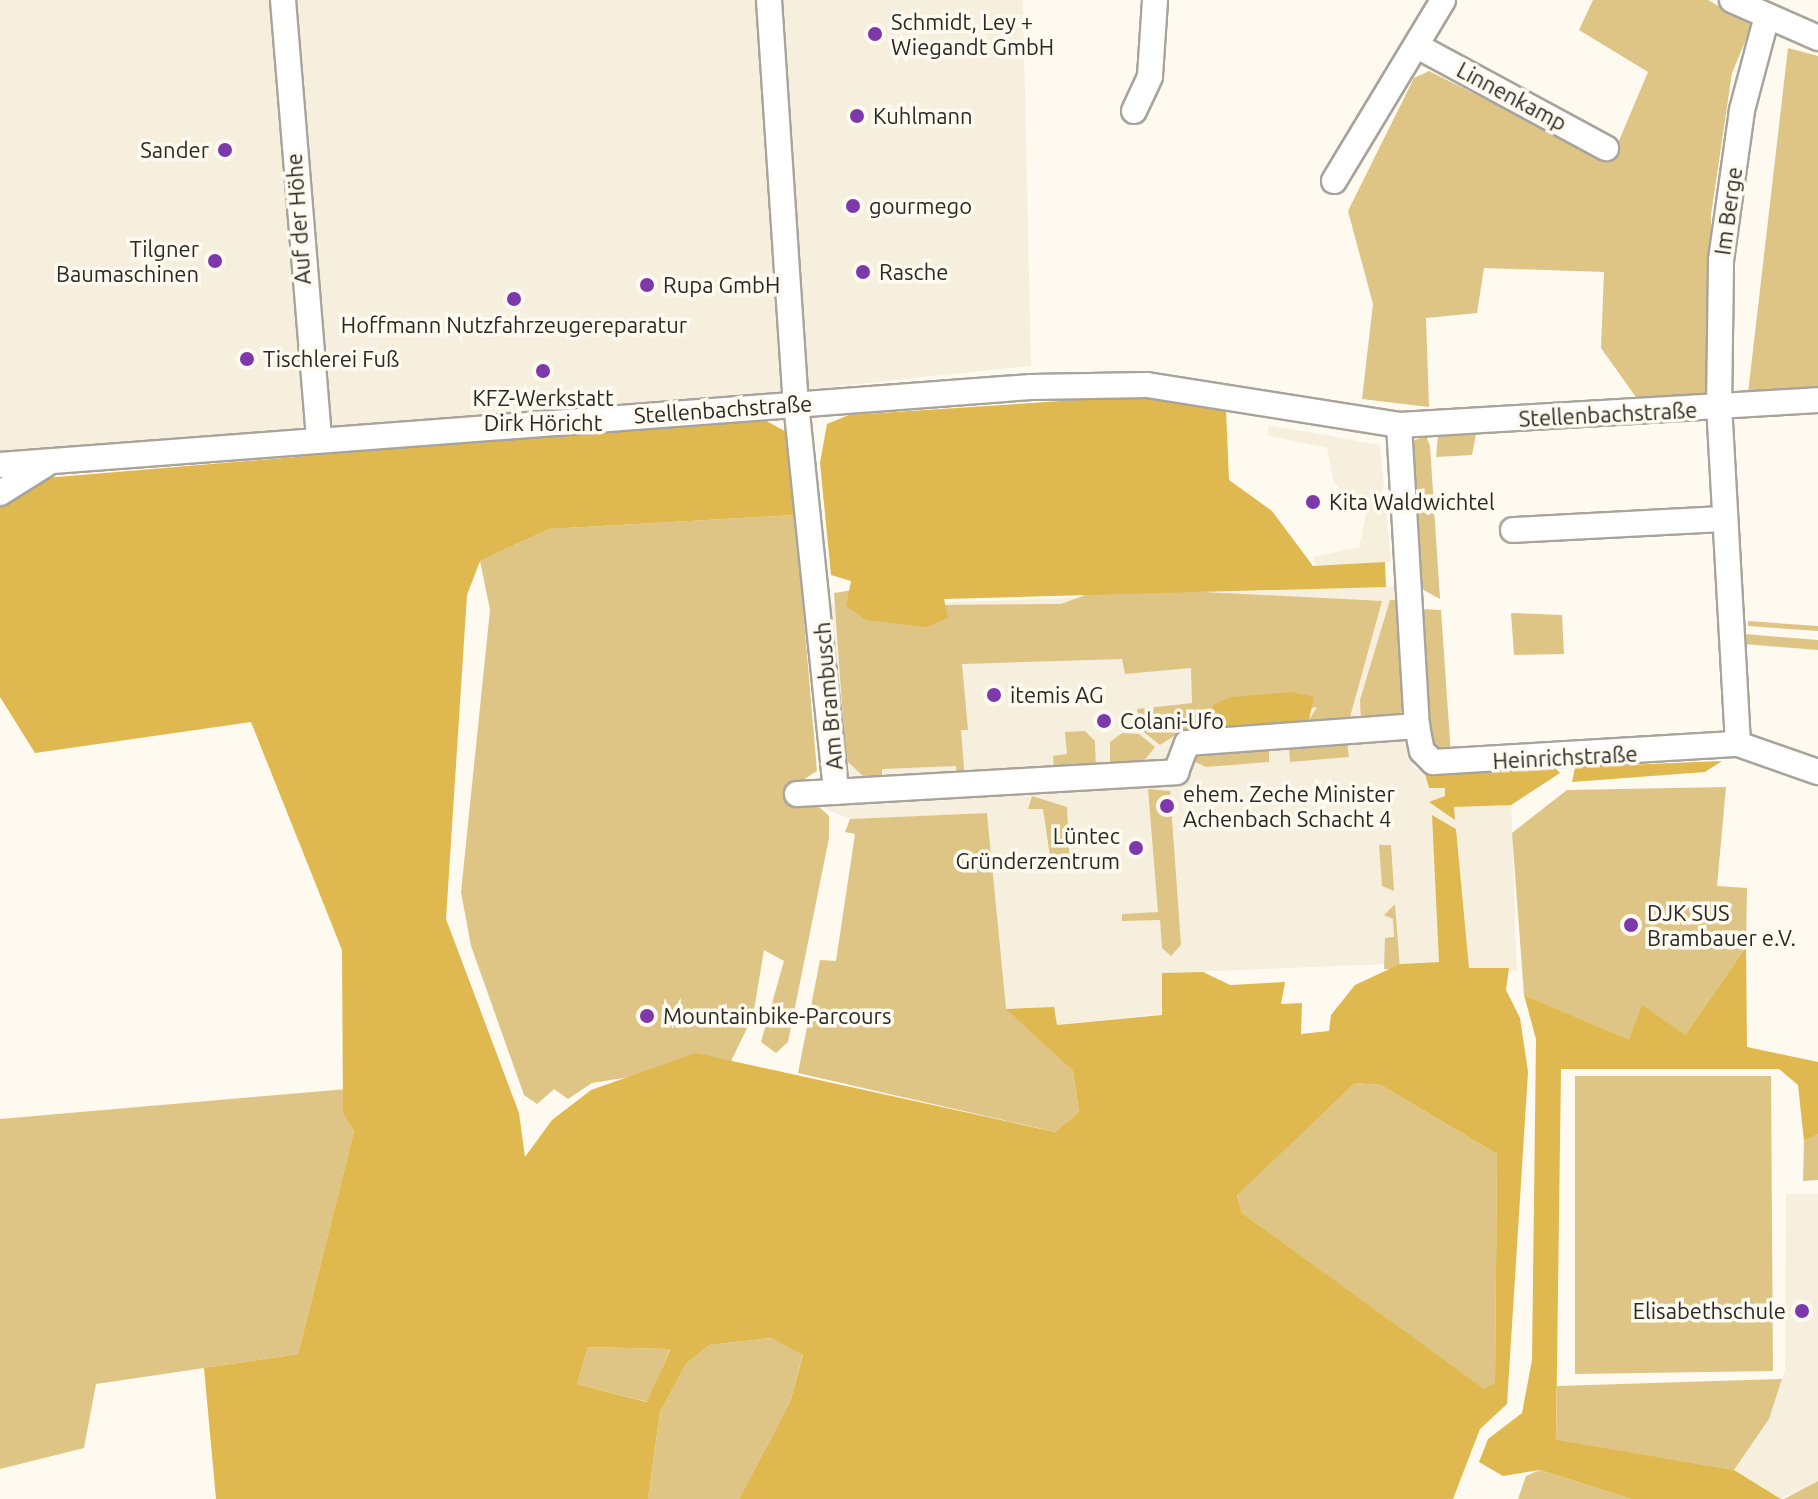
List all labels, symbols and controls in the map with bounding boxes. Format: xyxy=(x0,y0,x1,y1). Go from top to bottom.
place label: Schmidt, Ley + Wiegandt GmbH xyxy=(891,8,1054,60)
marker: Schmidt, Ley + Wiegandt GmbH xyxy=(866,25,884,43)
street label: Linnenkamp xyxy=(1453,56,1571,136)
place label: Kuhlmann xyxy=(873,103,973,129)
marker: Kuhlmann xyxy=(848,107,866,125)
place label: Sander xyxy=(140,137,209,163)
marker: Sander xyxy=(216,141,234,159)
street label: Auf der Höhe xyxy=(280,152,316,286)
street label: Im Berge xyxy=(1709,165,1747,257)
place label: gourmego xyxy=(869,193,972,219)
marker: gourmego xyxy=(844,197,862,215)
place label: Tilgner Baumaschinen xyxy=(56,235,199,286)
marker: Tilgner Baumaschinen xyxy=(206,252,224,270)
place label: Rasche xyxy=(879,259,948,285)
marker: Rasche xyxy=(854,263,872,281)
place label: Rupa GmbH xyxy=(663,272,780,298)
marker: Rupa GmbH xyxy=(638,276,656,294)
marker: Hoffmann Nutzfahrzeugereparatur xyxy=(505,290,523,308)
place label: Hoffmann Nutzfahrzeugereparatur xyxy=(341,312,687,338)
place label: Tischlerei Fuß xyxy=(263,346,399,372)
marker: Tischlerei Fuß xyxy=(238,350,256,368)
marker: KFZ-Werkstatt Dirk Höricht xyxy=(534,362,552,380)
place label: KFZ-Werkstatt Dirk Höricht xyxy=(472,384,614,436)
street label: Stellenbachstraße xyxy=(633,390,813,428)
street label: Stellenbachstraße xyxy=(1518,396,1698,432)
place label: Kita Waldwichtel xyxy=(1329,489,1495,515)
marker: Kita Waldwichtel xyxy=(1304,493,1322,511)
street label: Am Brambusch xyxy=(808,621,848,771)
place label: itemis AG xyxy=(1010,682,1104,708)
marker: itemis AG xyxy=(985,686,1003,704)
place label: Colani-Ufo xyxy=(1120,708,1224,734)
marker: Colani-Ufo xyxy=(1095,712,1113,730)
street label: Heinrichstraße xyxy=(1492,740,1638,774)
place label: ehem. Zeche Minister Achenbach Schacht 4 xyxy=(1183,780,1395,832)
marker: ehem. Zeche Minister Achenbach Schacht 4 xyxy=(1158,797,1176,815)
place label: Lüntec Gründerzentrum xyxy=(955,822,1120,874)
marker: Lüntec Gründerzentrum xyxy=(1127,839,1145,857)
place label: DJK SUS Brambauer e.V. xyxy=(1647,899,1796,950)
marker: DJK SUS Brambauer e.V. xyxy=(1622,916,1640,934)
place label: Mountainbike-Parcours xyxy=(663,1003,891,1029)
marker: Mountainbike-Parcours xyxy=(638,1007,656,1025)
place label: Elisabethschule xyxy=(1633,1298,1786,1324)
marker: Elisabethschule xyxy=(1793,1302,1811,1320)

